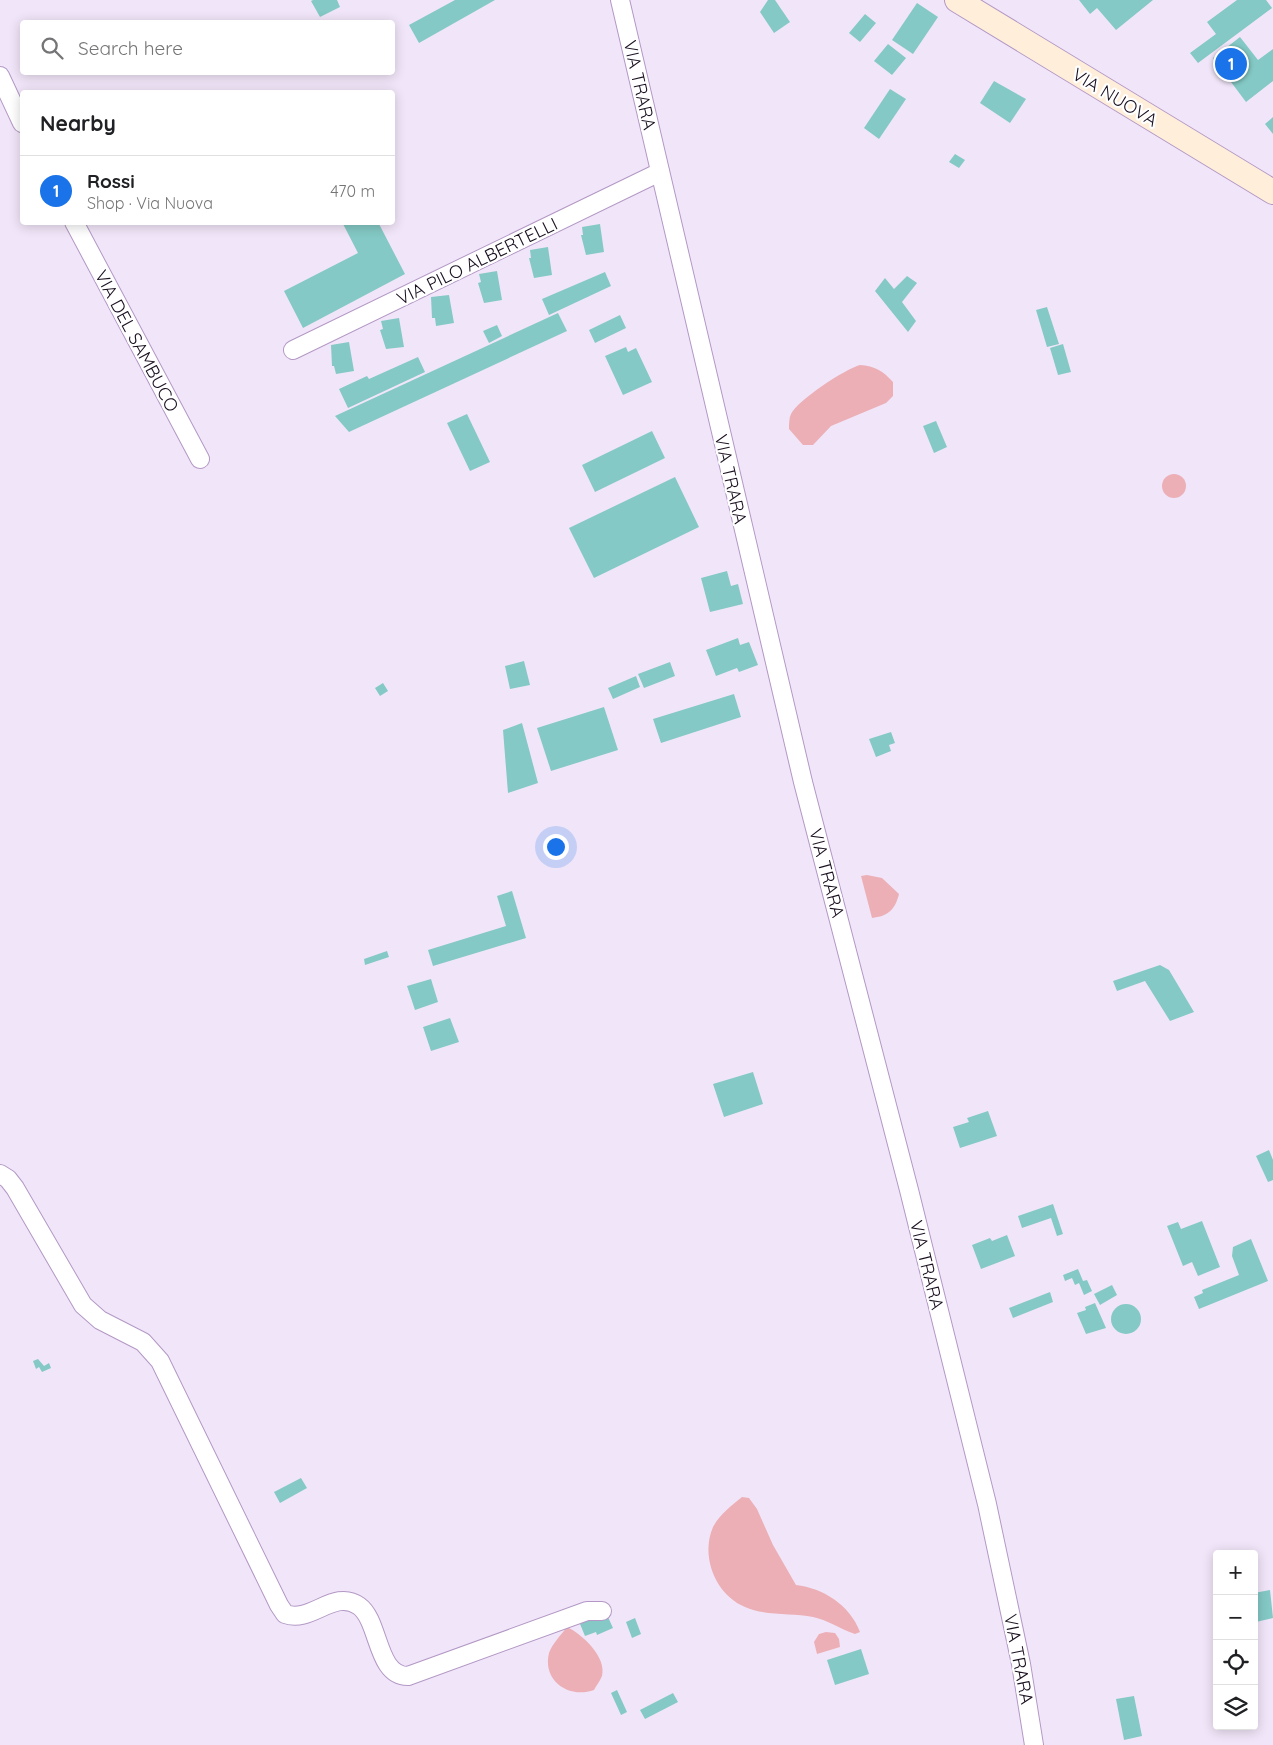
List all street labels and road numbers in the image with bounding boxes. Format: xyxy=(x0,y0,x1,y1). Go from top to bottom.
street label: VIA TRARA xyxy=(619,38,662,132)
street label: VIA NUOVA xyxy=(1068,63,1162,132)
street label: VIA PILO ALBERTELLI xyxy=(393,212,561,310)
street label: VIA DEL SAMBUCO xyxy=(90,266,184,416)
street label: VIA TRARA xyxy=(710,432,753,526)
street label: VIA TRARA xyxy=(804,826,850,920)
street label: VIA TRARA xyxy=(905,1218,949,1312)
street label: VIA TRARA xyxy=(999,1612,1039,1706)

